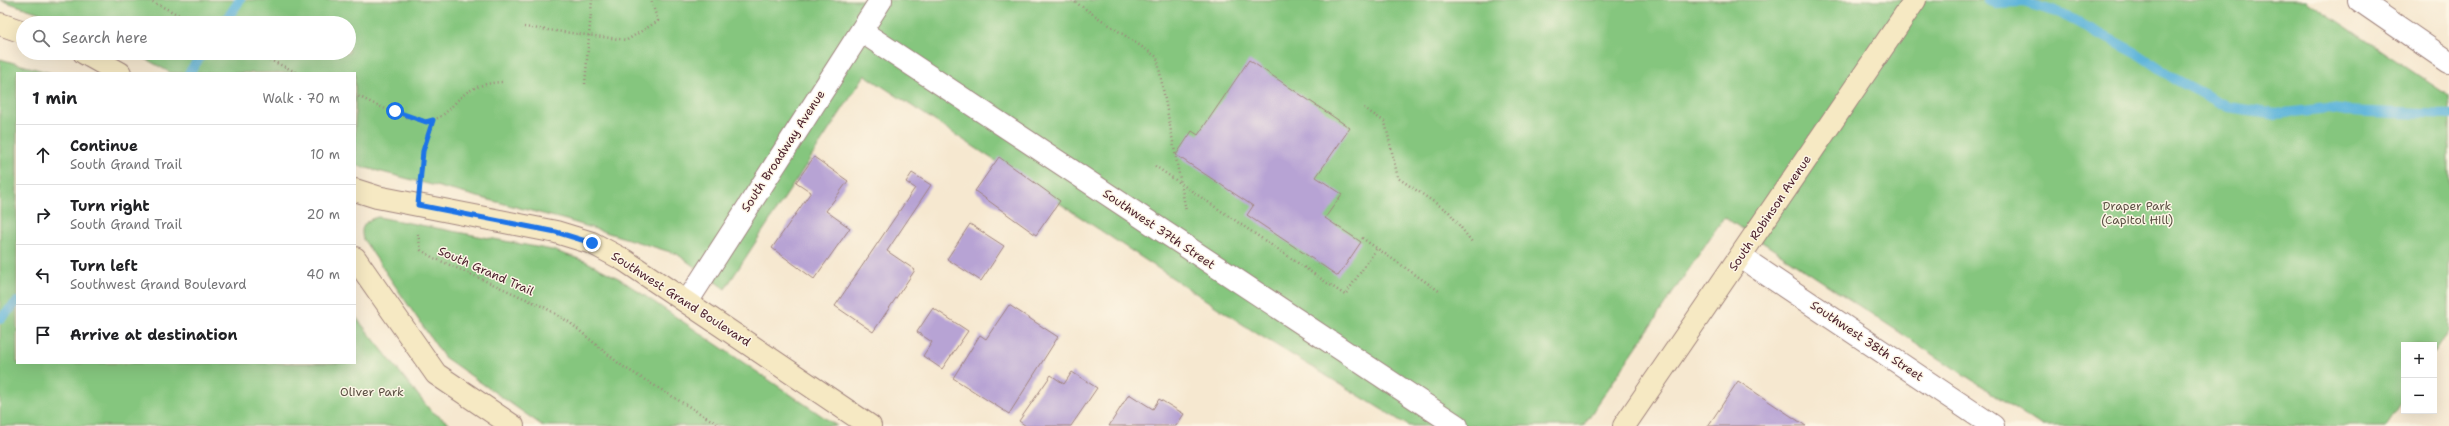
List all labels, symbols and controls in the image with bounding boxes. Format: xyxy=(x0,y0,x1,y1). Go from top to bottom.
search box xyxy=(16,16,356,60)
icon: search xyxy=(30,27,52,49)
text: Search here xyxy=(62,28,148,48)
text: 1 min xyxy=(32,87,77,109)
street label: South Broadway Avenue xyxy=(738,87,829,215)
text: Walk · 70 m xyxy=(263,90,340,107)
route start xyxy=(386,102,404,120)
text: Continue xyxy=(70,136,138,156)
icon: ahead xyxy=(32,144,54,166)
text: 10 m xyxy=(310,146,340,163)
street label: South Robinson Avenue xyxy=(1725,152,1815,274)
text: South Grand Trail xyxy=(70,156,182,173)
street label: Southwest 37th Street xyxy=(1100,185,1218,273)
text: Turn right xyxy=(70,196,150,216)
park label: Draper Park (Capitol Hill) xyxy=(2101,198,2173,228)
icon: right xyxy=(32,204,54,226)
text: 20 m xyxy=(307,206,340,223)
text: South Grand Trail xyxy=(70,216,182,233)
route end xyxy=(583,234,601,252)
street label: South Grand Trail xyxy=(436,243,537,299)
street label: Southwest Grand Boulevard xyxy=(608,248,754,350)
text: Turn left xyxy=(70,256,138,276)
icon: left xyxy=(32,264,54,286)
text: 40 m xyxy=(306,266,340,283)
text: Southwest Grand Boulevard xyxy=(70,276,247,293)
street label: Southwest 38th Street xyxy=(1807,297,1927,385)
icon: arrive xyxy=(32,324,54,346)
text: Arrive at destination xyxy=(70,325,238,345)
map controls xyxy=(2401,342,2437,414)
button: + xyxy=(2401,342,2437,378)
button: − xyxy=(2401,378,2437,414)
park label: Oliver Park xyxy=(340,384,404,400)

